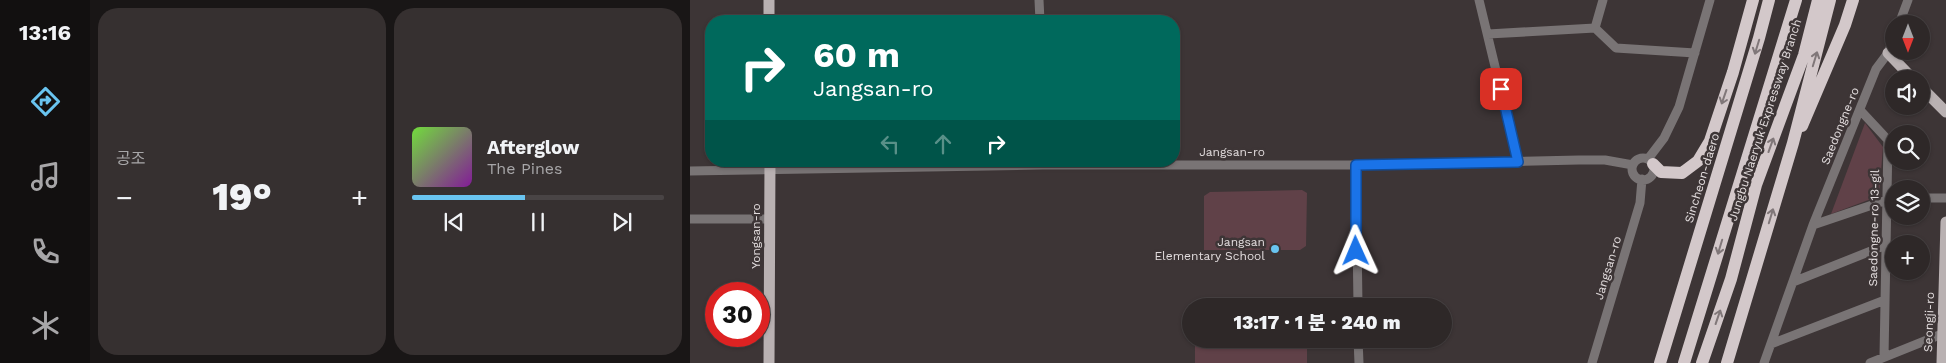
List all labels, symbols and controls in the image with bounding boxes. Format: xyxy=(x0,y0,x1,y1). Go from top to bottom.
north arrow xyxy=(1885,15,1930,60)
map controls xyxy=(1885,15,1930,280)
street label: Jungbu Naeryuk Expressway Branch xyxy=(1726,17,1804,223)
text: 13:16 xyxy=(19,20,71,45)
text: 60 m xyxy=(813,34,900,76)
icon: right xyxy=(730,35,795,100)
one-way arrow xyxy=(1751,39,1761,55)
one-way arrow xyxy=(1810,52,1820,68)
pin xyxy=(1480,68,1522,110)
button: sound xyxy=(1885,70,1930,115)
icon: arrive xyxy=(1487,75,1515,103)
text: Jangsan-ro xyxy=(813,76,934,101)
icon: directions xyxy=(28,84,63,119)
street label: Saedongne-ro xyxy=(1818,85,1862,167)
one-way arrow xyxy=(1719,89,1729,105)
button: search xyxy=(1885,125,1930,170)
icon: left xyxy=(876,130,904,158)
icon: ahead xyxy=(929,130,957,158)
icon: right xyxy=(982,130,1010,158)
street label: Sincheon-daero xyxy=(1682,131,1722,225)
text: Afterglow xyxy=(487,136,579,159)
one-way arrow xyxy=(1767,138,1776,153)
street label: Jangsan-ro xyxy=(1199,145,1265,159)
text: 공조 xyxy=(116,149,145,168)
icon: music xyxy=(28,159,63,194)
text: The Pines xyxy=(487,159,563,178)
street label: Saedongne-ro 13-gil xyxy=(1866,169,1882,287)
text: 19° xyxy=(212,175,272,219)
button: layers xyxy=(1885,180,1930,225)
text: − xyxy=(116,181,133,214)
text: + xyxy=(351,181,368,214)
street label: Yongsan-ro xyxy=(749,203,763,269)
icon: previous xyxy=(440,208,468,236)
icon: pause xyxy=(524,208,552,236)
icon: next xyxy=(608,208,636,236)
one-way arrow xyxy=(1766,208,1776,224)
position arrow xyxy=(1329,224,1381,276)
icon: phone xyxy=(28,234,63,269)
place label: Jangsan Elementary School xyxy=(1154,235,1265,263)
street label: Jangsan-ro xyxy=(1592,235,1624,301)
button: + xyxy=(1885,235,1930,280)
one-way arrow xyxy=(1714,239,1724,255)
marker: Jangsan Elementary School xyxy=(1269,243,1281,255)
speed limit sign: 30 xyxy=(705,282,770,347)
street label: Seongji-ro xyxy=(1921,292,1937,352)
icon: climate xyxy=(28,308,63,343)
one-way arrow xyxy=(1714,310,1723,325)
text: 13:17 · 1 분 · 240 m xyxy=(1234,311,1400,334)

